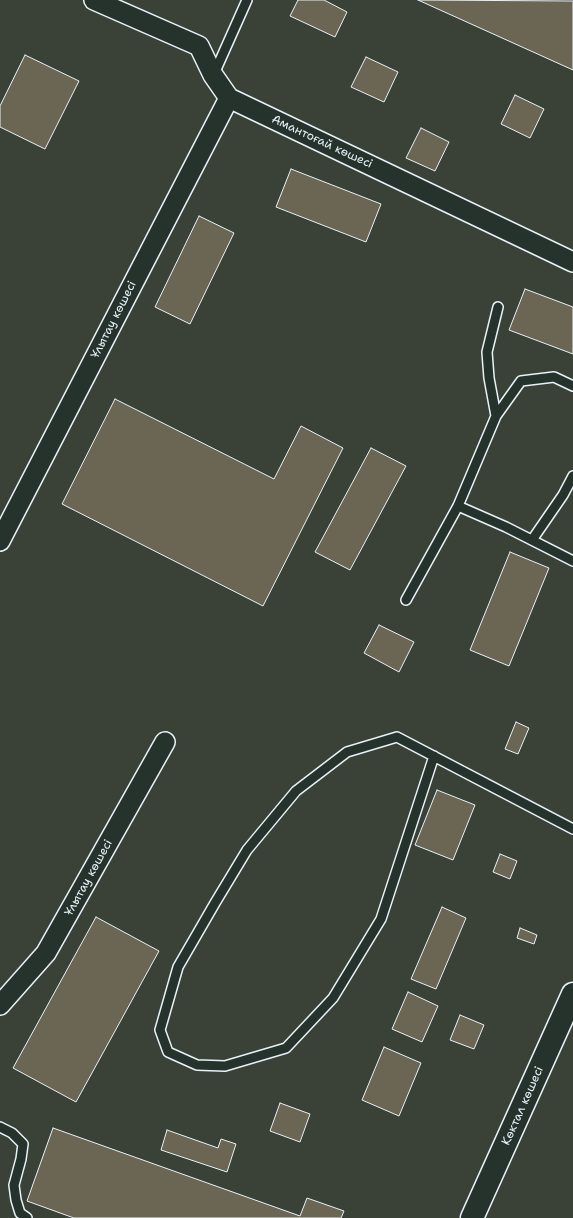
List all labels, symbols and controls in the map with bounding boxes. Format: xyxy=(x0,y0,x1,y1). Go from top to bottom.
street label: Амантоғай көшесі xyxy=(269,112,375,172)
street label: Ұлытау көшесі xyxy=(88,279,140,361)
street label: Ұлытау көшесі xyxy=(62,837,116,919)
street label: Көктал көшесі xyxy=(499,1064,547,1148)

